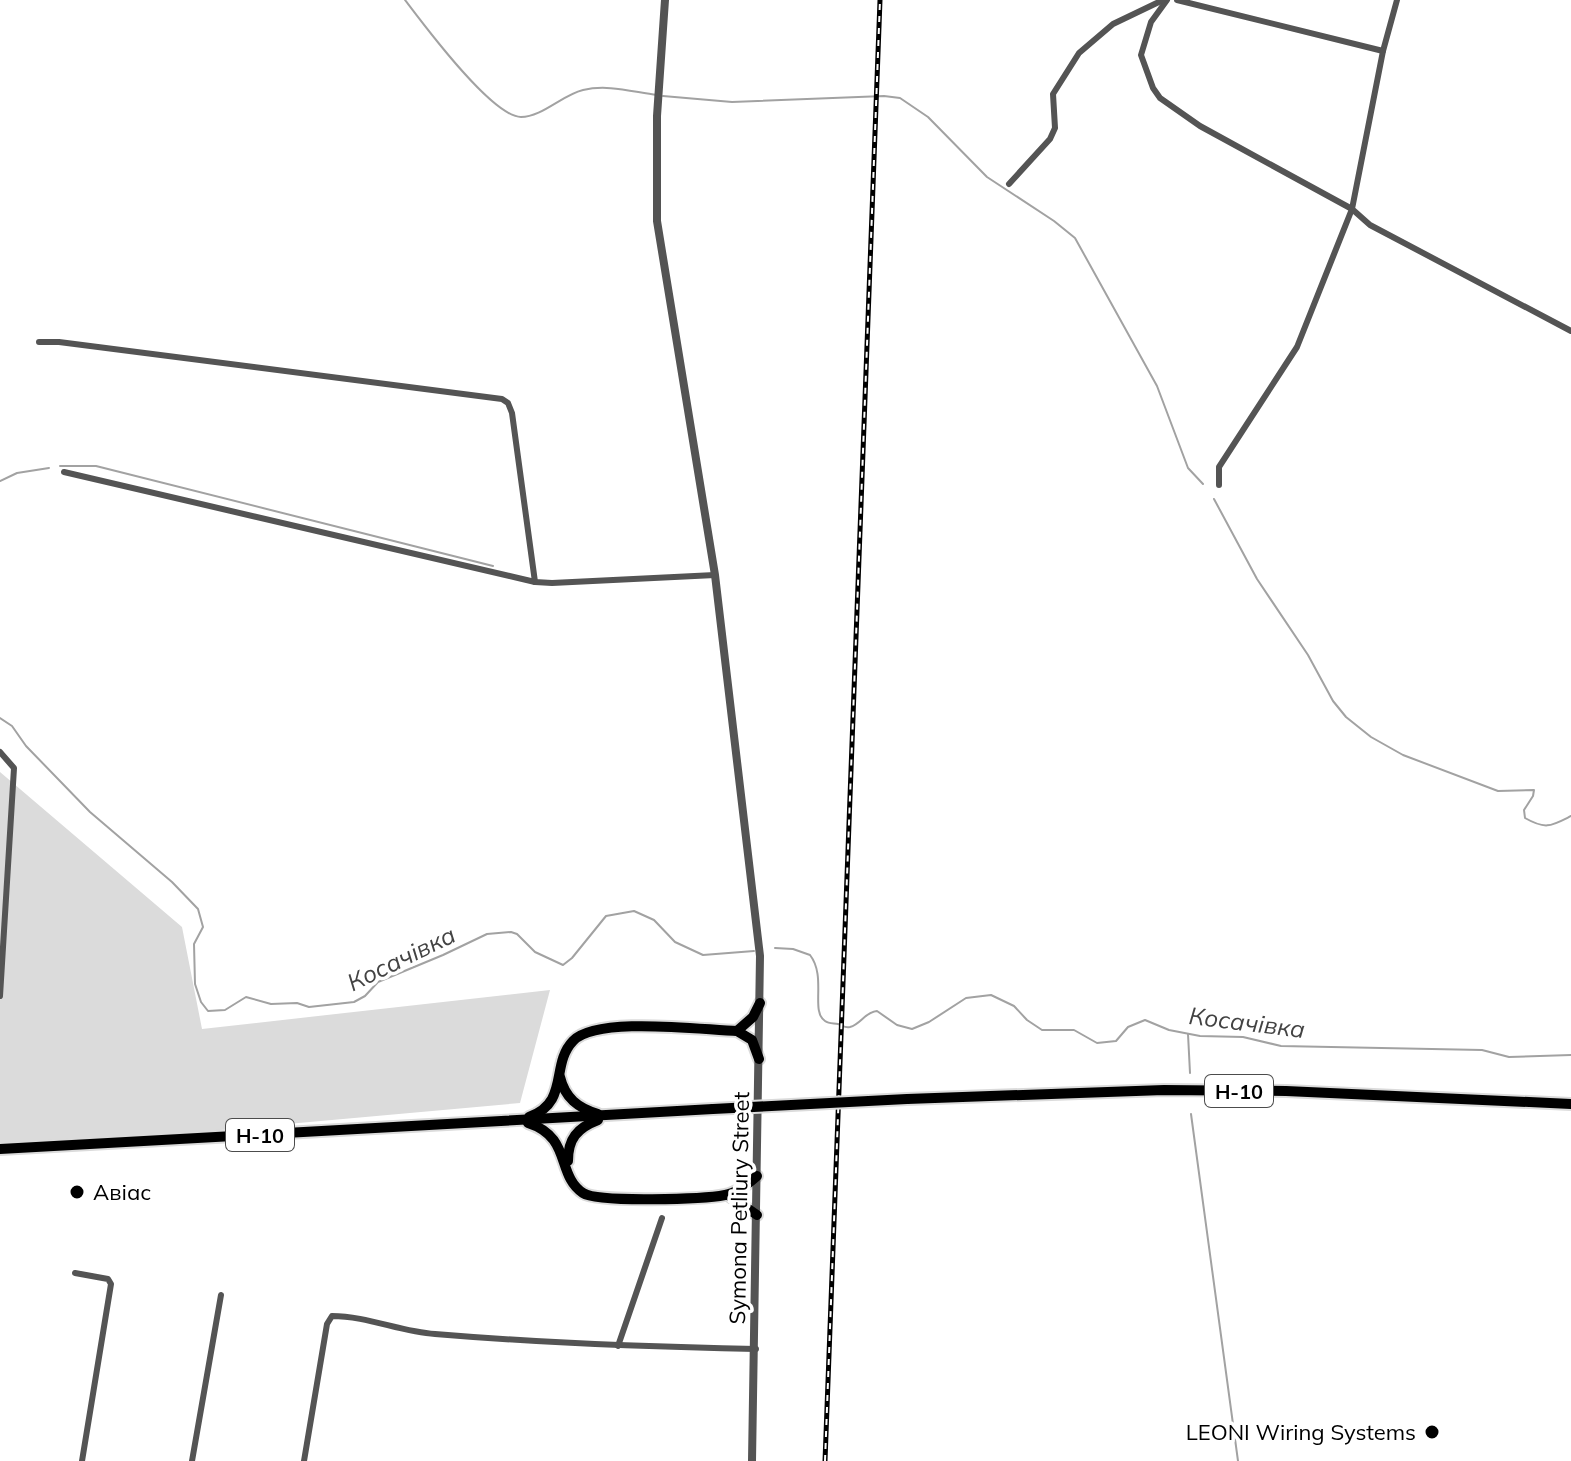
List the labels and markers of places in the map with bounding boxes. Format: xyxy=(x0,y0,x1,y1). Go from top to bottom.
place label: Авіас xyxy=(93,1178,151,1206)
marker: Авіас xyxy=(68,1183,86,1201)
place label: LEONI Wiring Systems xyxy=(1186,1418,1416,1446)
marker: LEONI Wiring Systems xyxy=(1423,1423,1441,1441)

